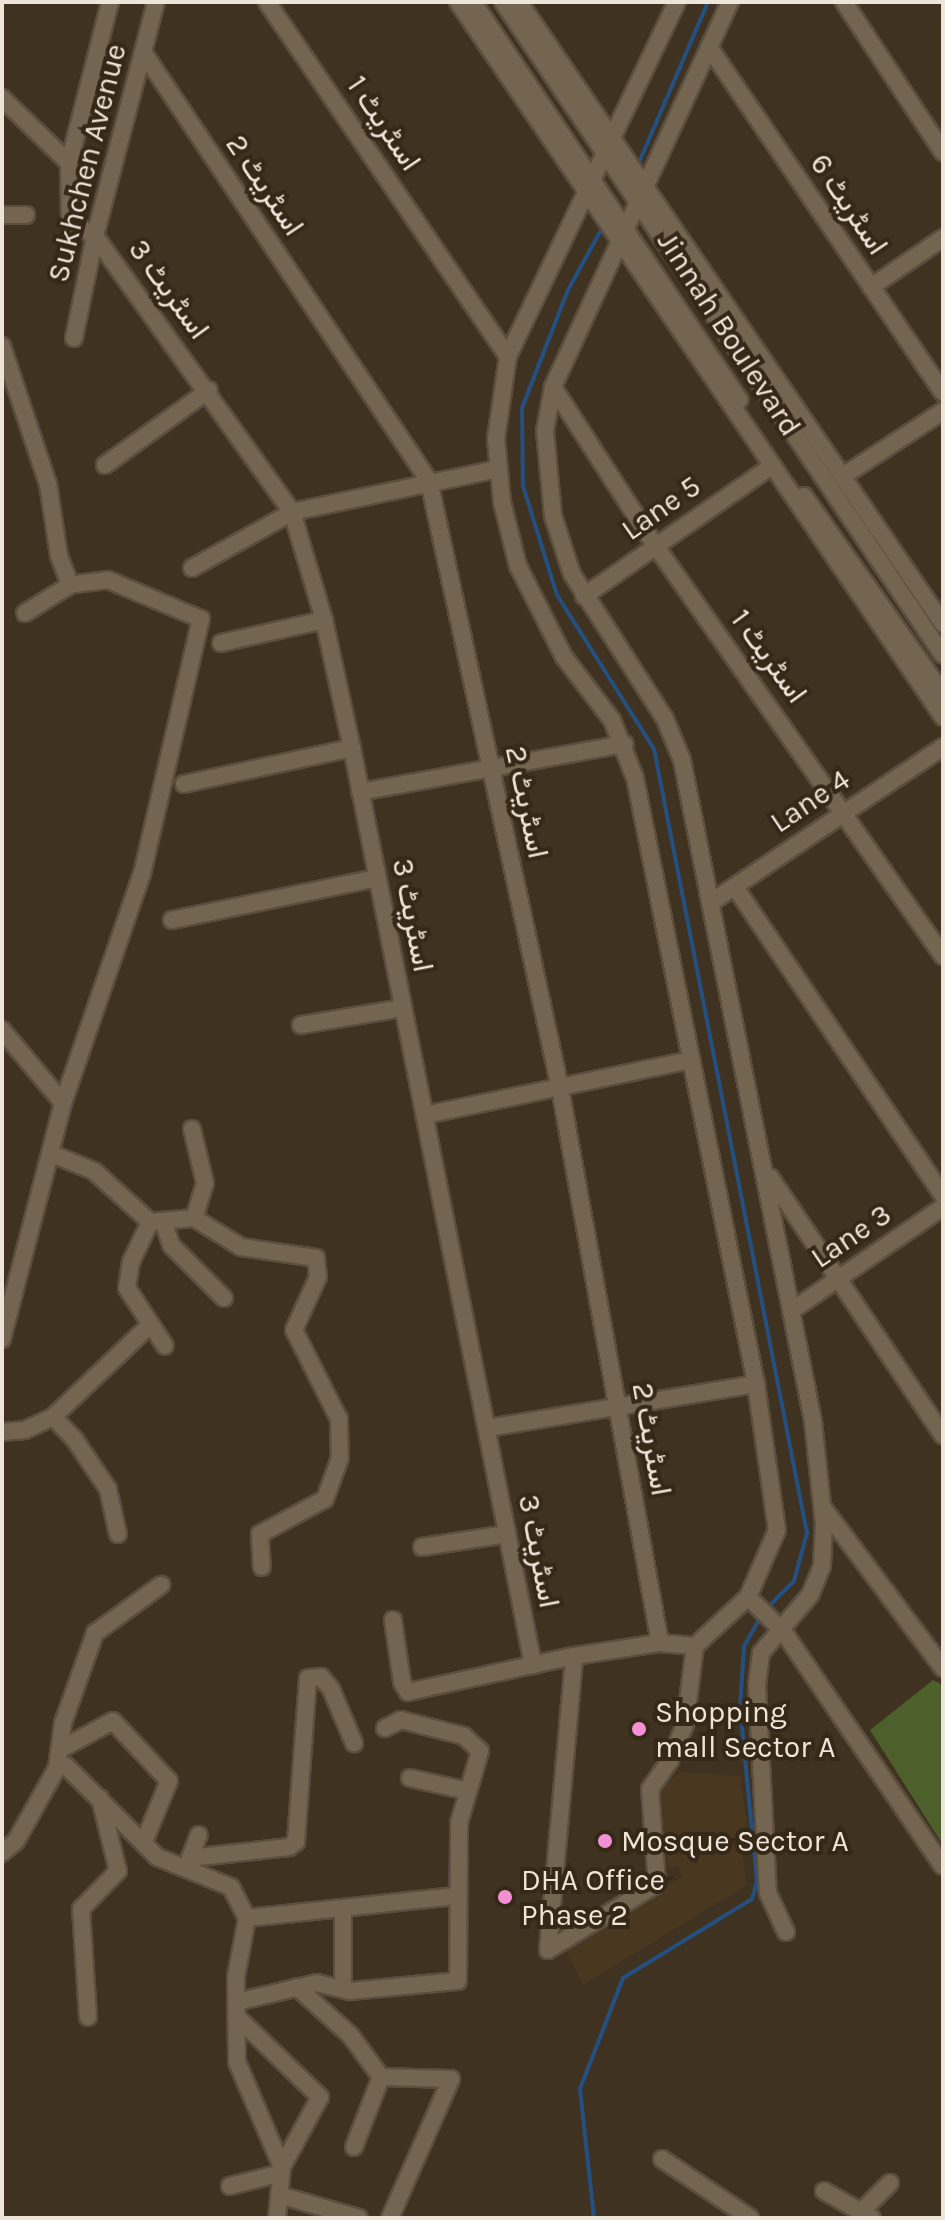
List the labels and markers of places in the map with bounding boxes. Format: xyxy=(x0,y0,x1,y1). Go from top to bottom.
place label: Shopping mall Sector A xyxy=(655,1694,835,1764)
marker: Shopping mall Sector A xyxy=(630,1720,648,1738)
place label: Mosque Sector A xyxy=(621,1823,849,1859)
marker: Mosque Sector A xyxy=(596,1832,614,1850)
place label: DHA Office Phase 2 xyxy=(521,1862,665,1932)
marker: DHA Office Phase 2 xyxy=(496,1888,514,1906)

